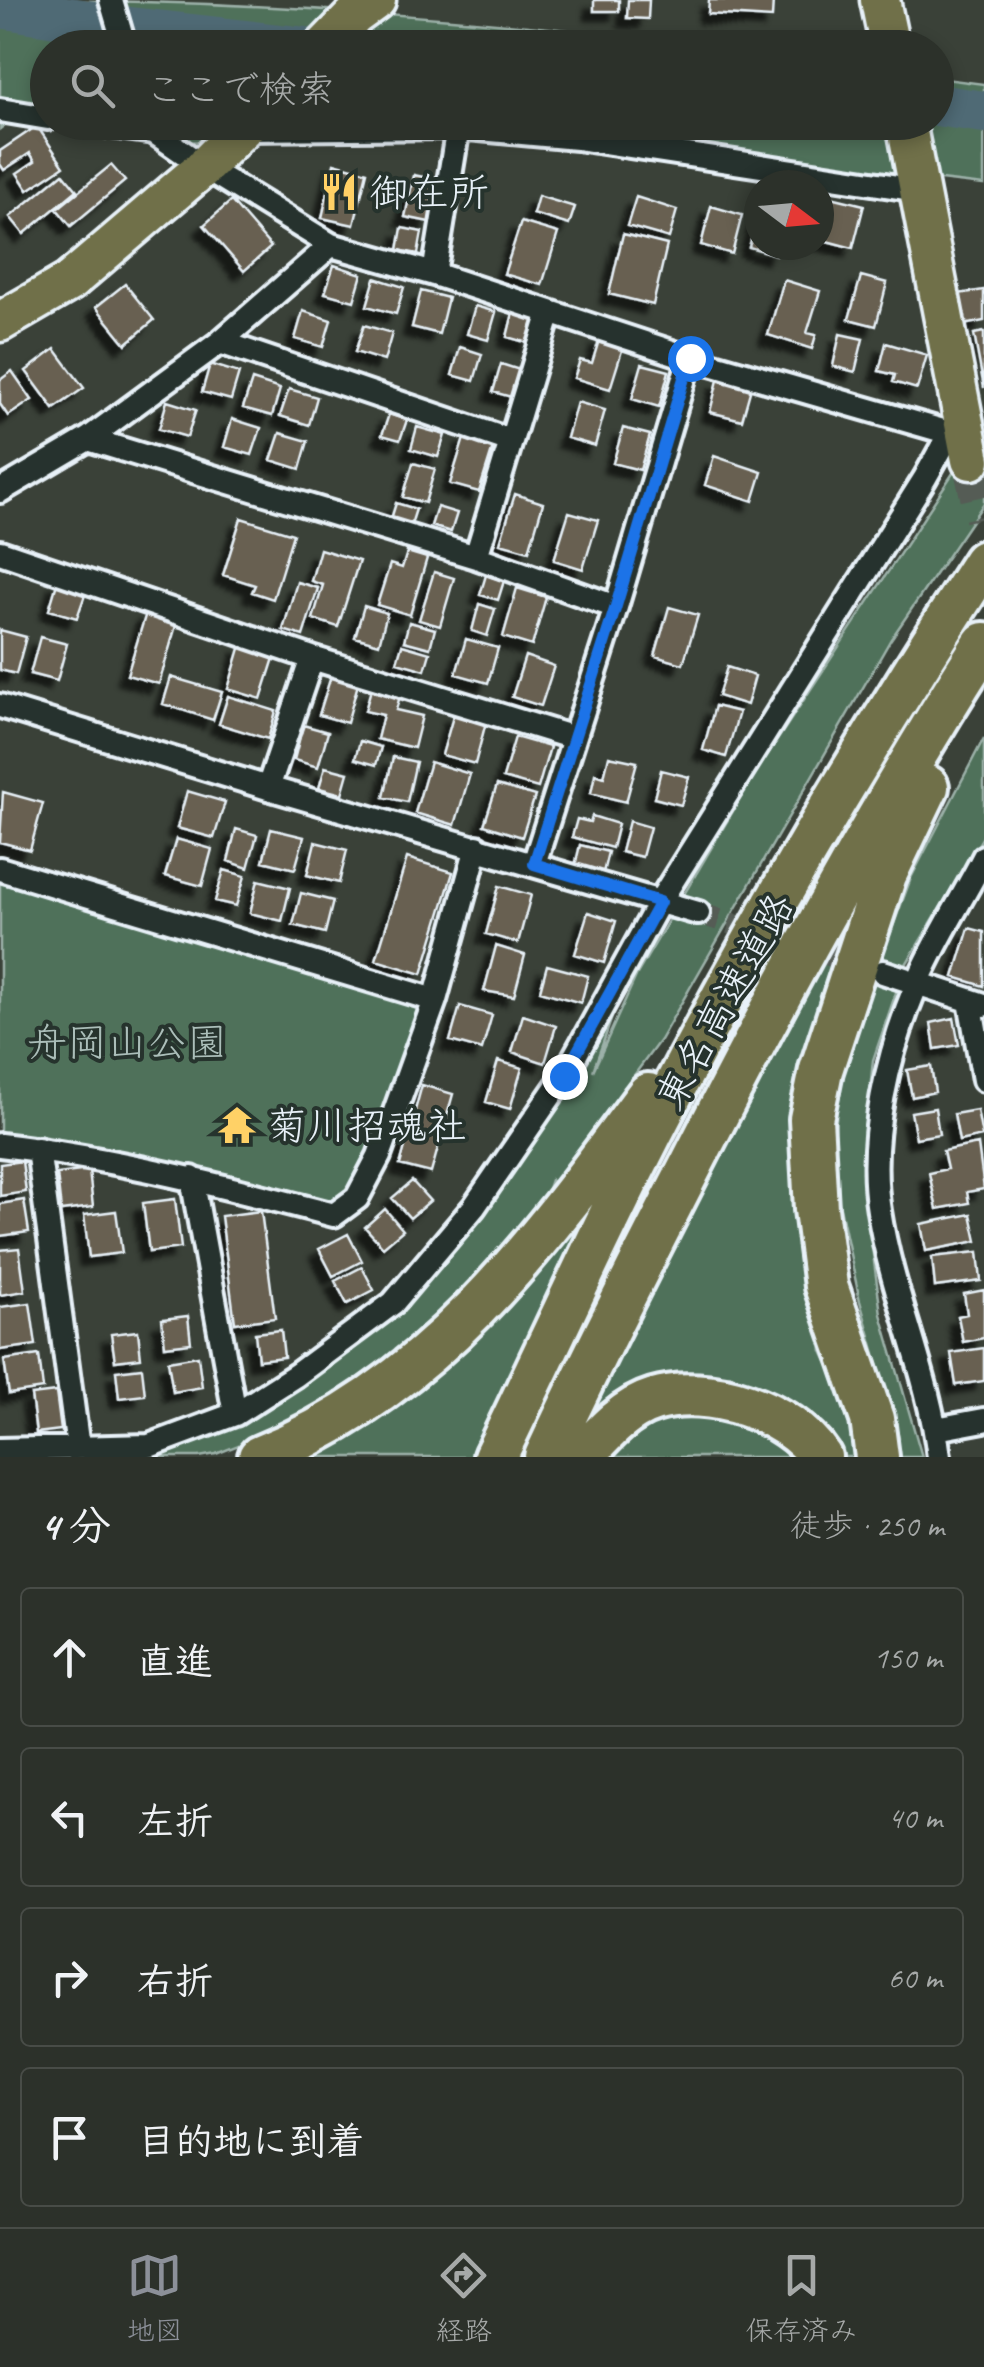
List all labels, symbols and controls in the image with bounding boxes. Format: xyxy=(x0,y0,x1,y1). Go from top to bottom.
search box xyxy=(30,30,954,140)
icon: search xyxy=(65,58,120,113)
text: ここで検索 xyxy=(145,66,335,113)
place label: 御在所 xyxy=(369,168,489,218)
north arrow xyxy=(744,170,834,260)
restaurant icon: 御在所 xyxy=(318,171,360,213)
route start xyxy=(668,336,714,382)
street label: 東名高速道路 xyxy=(645,884,805,1119)
park label: 舟岡山公園 xyxy=(27,1018,227,1068)
route end xyxy=(542,1054,588,1100)
place label: 菊川招魂社 xyxy=(267,1101,467,1151)
temple icon: 菊川招魂社 xyxy=(216,1104,258,1146)
text: 4 分 xyxy=(40,1500,111,1553)
text: 徒歩 · 250 m xyxy=(790,1505,944,1546)
icon: ahead xyxy=(42,1630,97,1685)
text: 150 m xyxy=(873,1637,942,1678)
text: 直進 xyxy=(137,1638,213,1685)
icon: left xyxy=(42,1790,97,1845)
text: 40 m xyxy=(888,1797,942,1838)
text: 左折 xyxy=(137,1798,213,1845)
icon: right xyxy=(42,1950,97,2005)
text: 60 m xyxy=(888,1957,942,1998)
text: 右折 xyxy=(137,1958,213,2005)
icon: arrive xyxy=(42,2110,97,2165)
text: 目的地に到着 xyxy=(137,2118,365,2165)
tab: 地図 xyxy=(127,2248,183,2348)
tab: 経路 xyxy=(436,2248,492,2348)
tab: 保存済み xyxy=(745,2248,857,2348)

